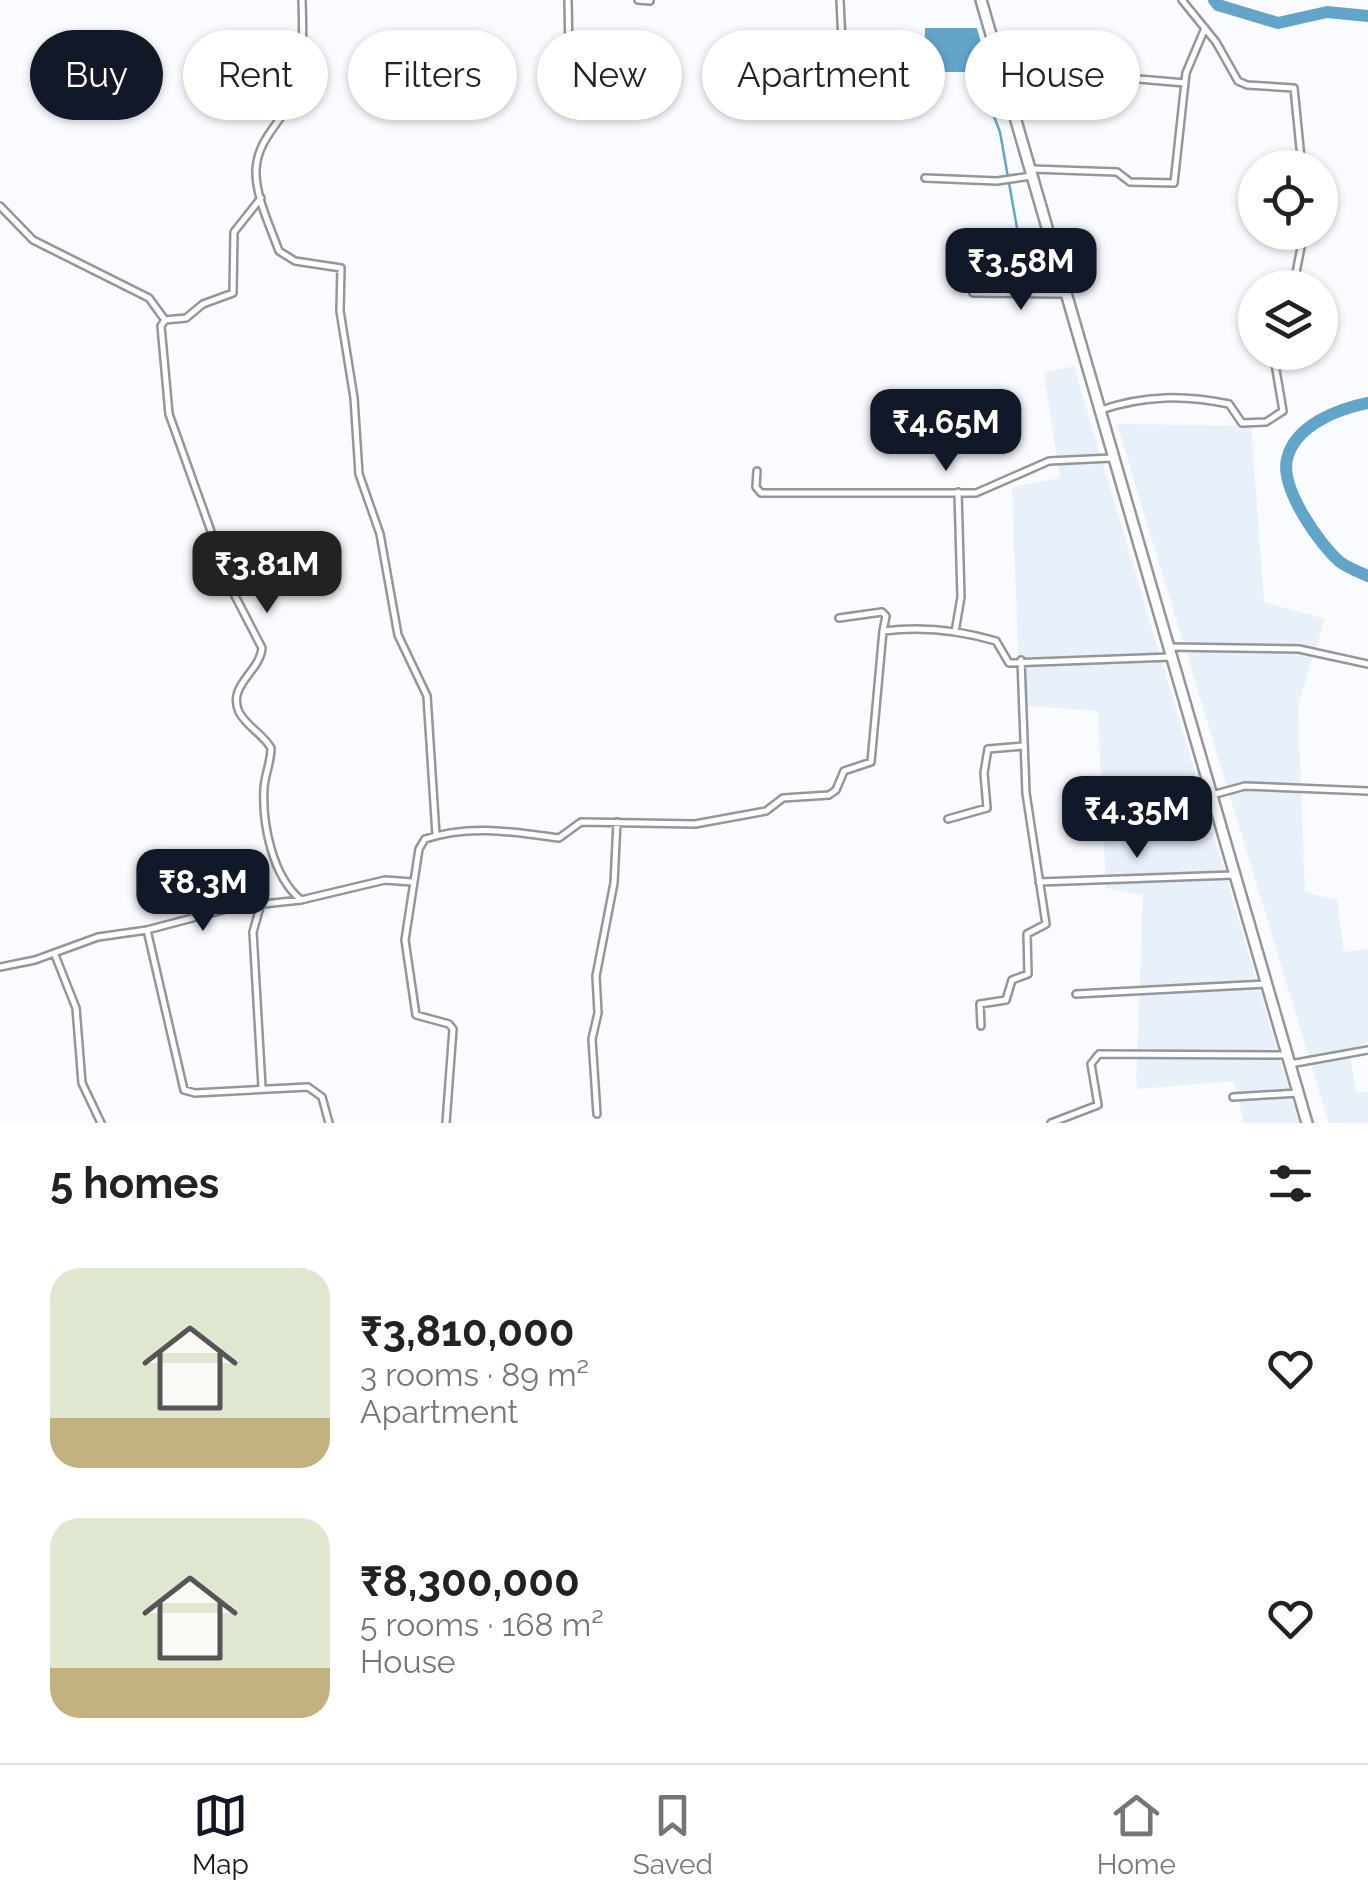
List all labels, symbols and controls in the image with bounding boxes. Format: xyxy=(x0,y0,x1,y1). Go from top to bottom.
chip: Buy xyxy=(30,30,163,120)
chip: Rent xyxy=(183,30,328,120)
chip: Filters xyxy=(348,30,517,120)
chip: New xyxy=(537,30,682,120)
chip: Apartment xyxy=(702,30,945,120)
chip: House xyxy=(965,30,1140,120)
map controls xyxy=(1238,150,1338,370)
button: locate xyxy=(1238,150,1338,250)
pin: ₹3.58M xyxy=(940,228,1102,313)
text: ₹3.58M xyxy=(968,242,1074,279)
button: layers xyxy=(1238,270,1338,370)
pin: ₹4.65M xyxy=(865,389,1027,474)
text: ₹4.65M xyxy=(892,403,1000,440)
pin: ₹3.81M xyxy=(186,531,348,616)
text: ₹3.81M xyxy=(215,545,320,582)
pin: ₹4.35M xyxy=(1056,776,1218,861)
text: ₹4.35M xyxy=(1084,790,1190,827)
pin: ₹8.3M xyxy=(133,849,273,934)
text: ₹8.3M xyxy=(158,863,248,900)
icon: filters xyxy=(1263,1156,1318,1211)
text: 5 homes xyxy=(50,1159,219,1208)
text: ₹3,810,000 xyxy=(360,1307,575,1356)
icon: home xyxy=(130,1308,250,1428)
icon: heart xyxy=(1263,1341,1318,1396)
text: 3 rooms · 89 m² xyxy=(360,1356,589,1393)
text: Apartment xyxy=(360,1393,518,1430)
text: ₹8,300,000 xyxy=(360,1557,580,1606)
icon: home xyxy=(130,1558,250,1678)
icon: heart xyxy=(1263,1591,1318,1646)
text: 5 rooms · 168 m² xyxy=(360,1606,604,1643)
text: House xyxy=(360,1643,456,1680)
tab: Map xyxy=(192,1788,249,1881)
tab: Saved xyxy=(633,1788,713,1881)
tab: Home xyxy=(1097,1788,1176,1881)

